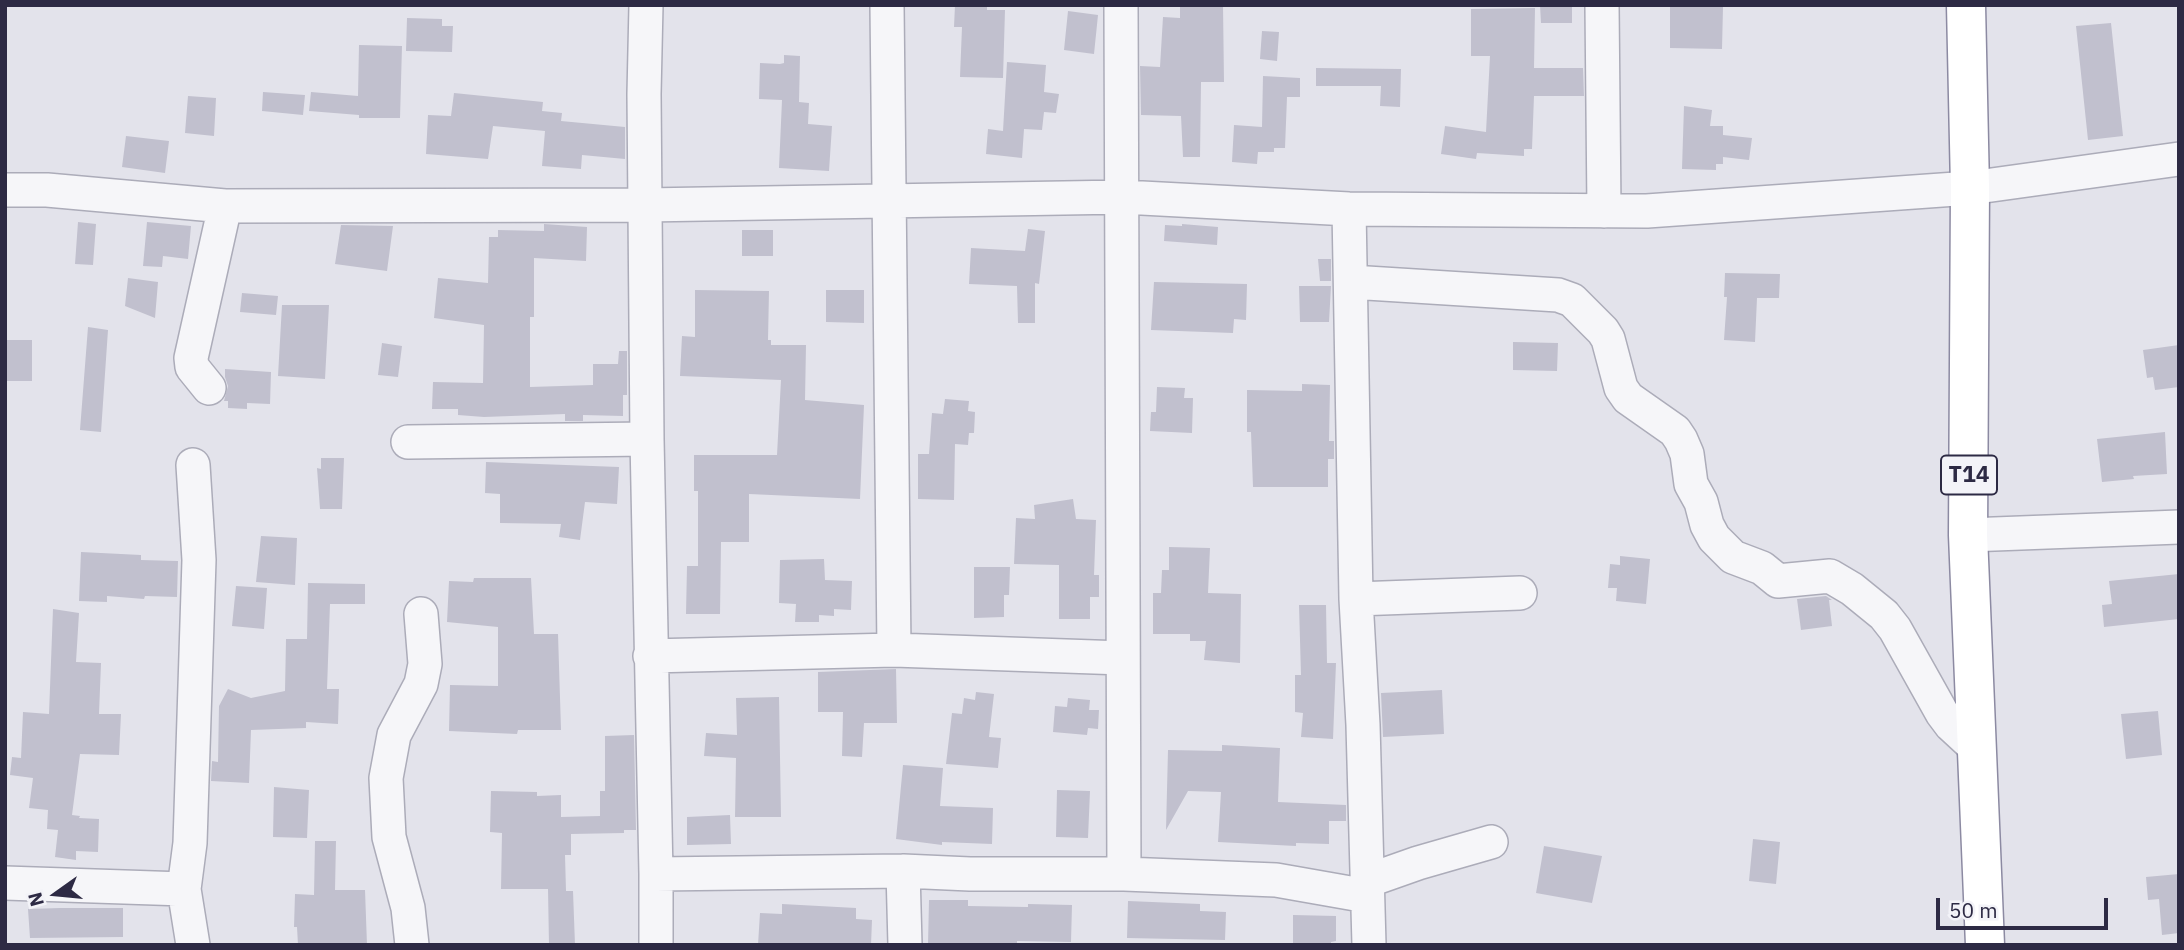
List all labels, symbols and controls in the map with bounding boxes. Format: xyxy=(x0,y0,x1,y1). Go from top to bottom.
road number: T14 xyxy=(1941,456,1997,495)
north arrow xyxy=(21,859,91,929)
scale bar xyxy=(1939,884,2110,928)
text: N xyxy=(22,890,49,909)
text: 50 m xyxy=(1949,896,1998,924)

